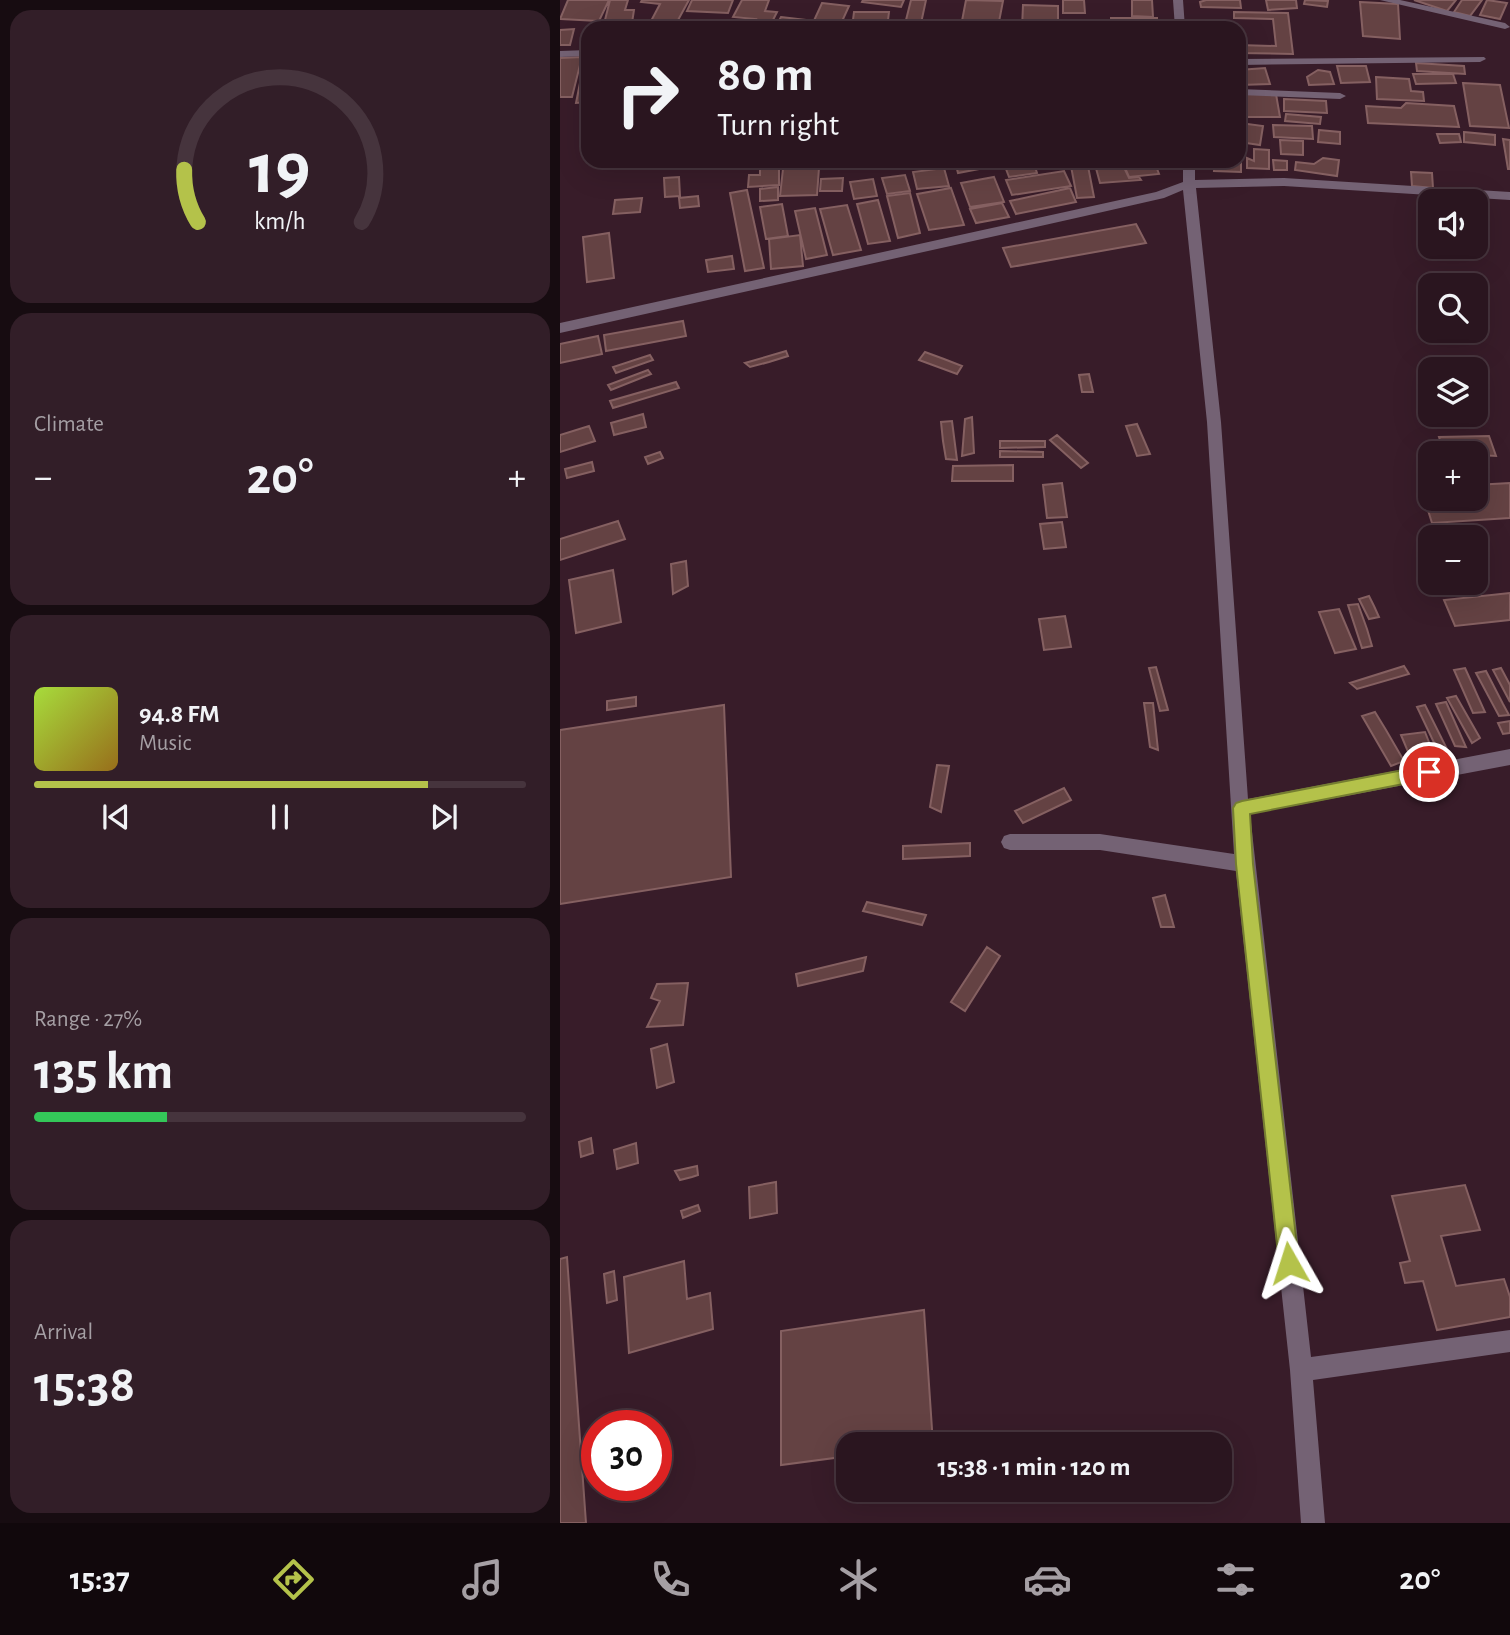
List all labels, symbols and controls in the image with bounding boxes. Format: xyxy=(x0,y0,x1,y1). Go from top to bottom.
icon: right xyxy=(602,49,693,140)
text: 80 m xyxy=(717,51,814,100)
text: Turn right xyxy=(717,109,839,141)
text: 19 xyxy=(249,135,311,208)
map controls xyxy=(1418,189,1488,595)
button: sound xyxy=(1418,189,1488,259)
text: km/h xyxy=(254,209,306,234)
button: search xyxy=(1418,273,1488,343)
button: layers xyxy=(1418,357,1488,427)
text: Climate xyxy=(34,413,104,436)
button: + xyxy=(1418,441,1488,511)
text: 20° xyxy=(247,451,313,503)
text: − xyxy=(34,459,52,497)
text: + xyxy=(508,459,526,497)
button: − xyxy=(1418,525,1488,595)
text: 94.8 FM xyxy=(139,701,220,727)
text: Music xyxy=(139,732,191,755)
pin xyxy=(1399,742,1459,802)
icon: arrive xyxy=(1410,753,1448,791)
icon: previous xyxy=(97,798,135,836)
icon: pause xyxy=(261,798,299,836)
icon: next xyxy=(425,798,463,836)
text: Range · 27% xyxy=(34,1008,142,1031)
text: 135 km xyxy=(34,1046,173,1098)
position arrow xyxy=(1252,1226,1326,1300)
text: Arrival xyxy=(34,1321,93,1344)
text: 15:38 xyxy=(34,1359,135,1411)
speed limit sign: 30 xyxy=(581,1410,672,1501)
text: 15:38 · 1 min · 120 m xyxy=(937,1454,1131,1480)
icon: directions xyxy=(269,1555,318,1604)
icon: music xyxy=(458,1555,507,1604)
icon: phone xyxy=(646,1555,695,1604)
icon: climate xyxy=(834,1555,883,1604)
icon: car xyxy=(1023,1555,1072,1604)
icon: filters xyxy=(1211,1555,1260,1604)
text: 15:37 xyxy=(70,1563,130,1595)
text: 20° xyxy=(1399,1563,1440,1595)

